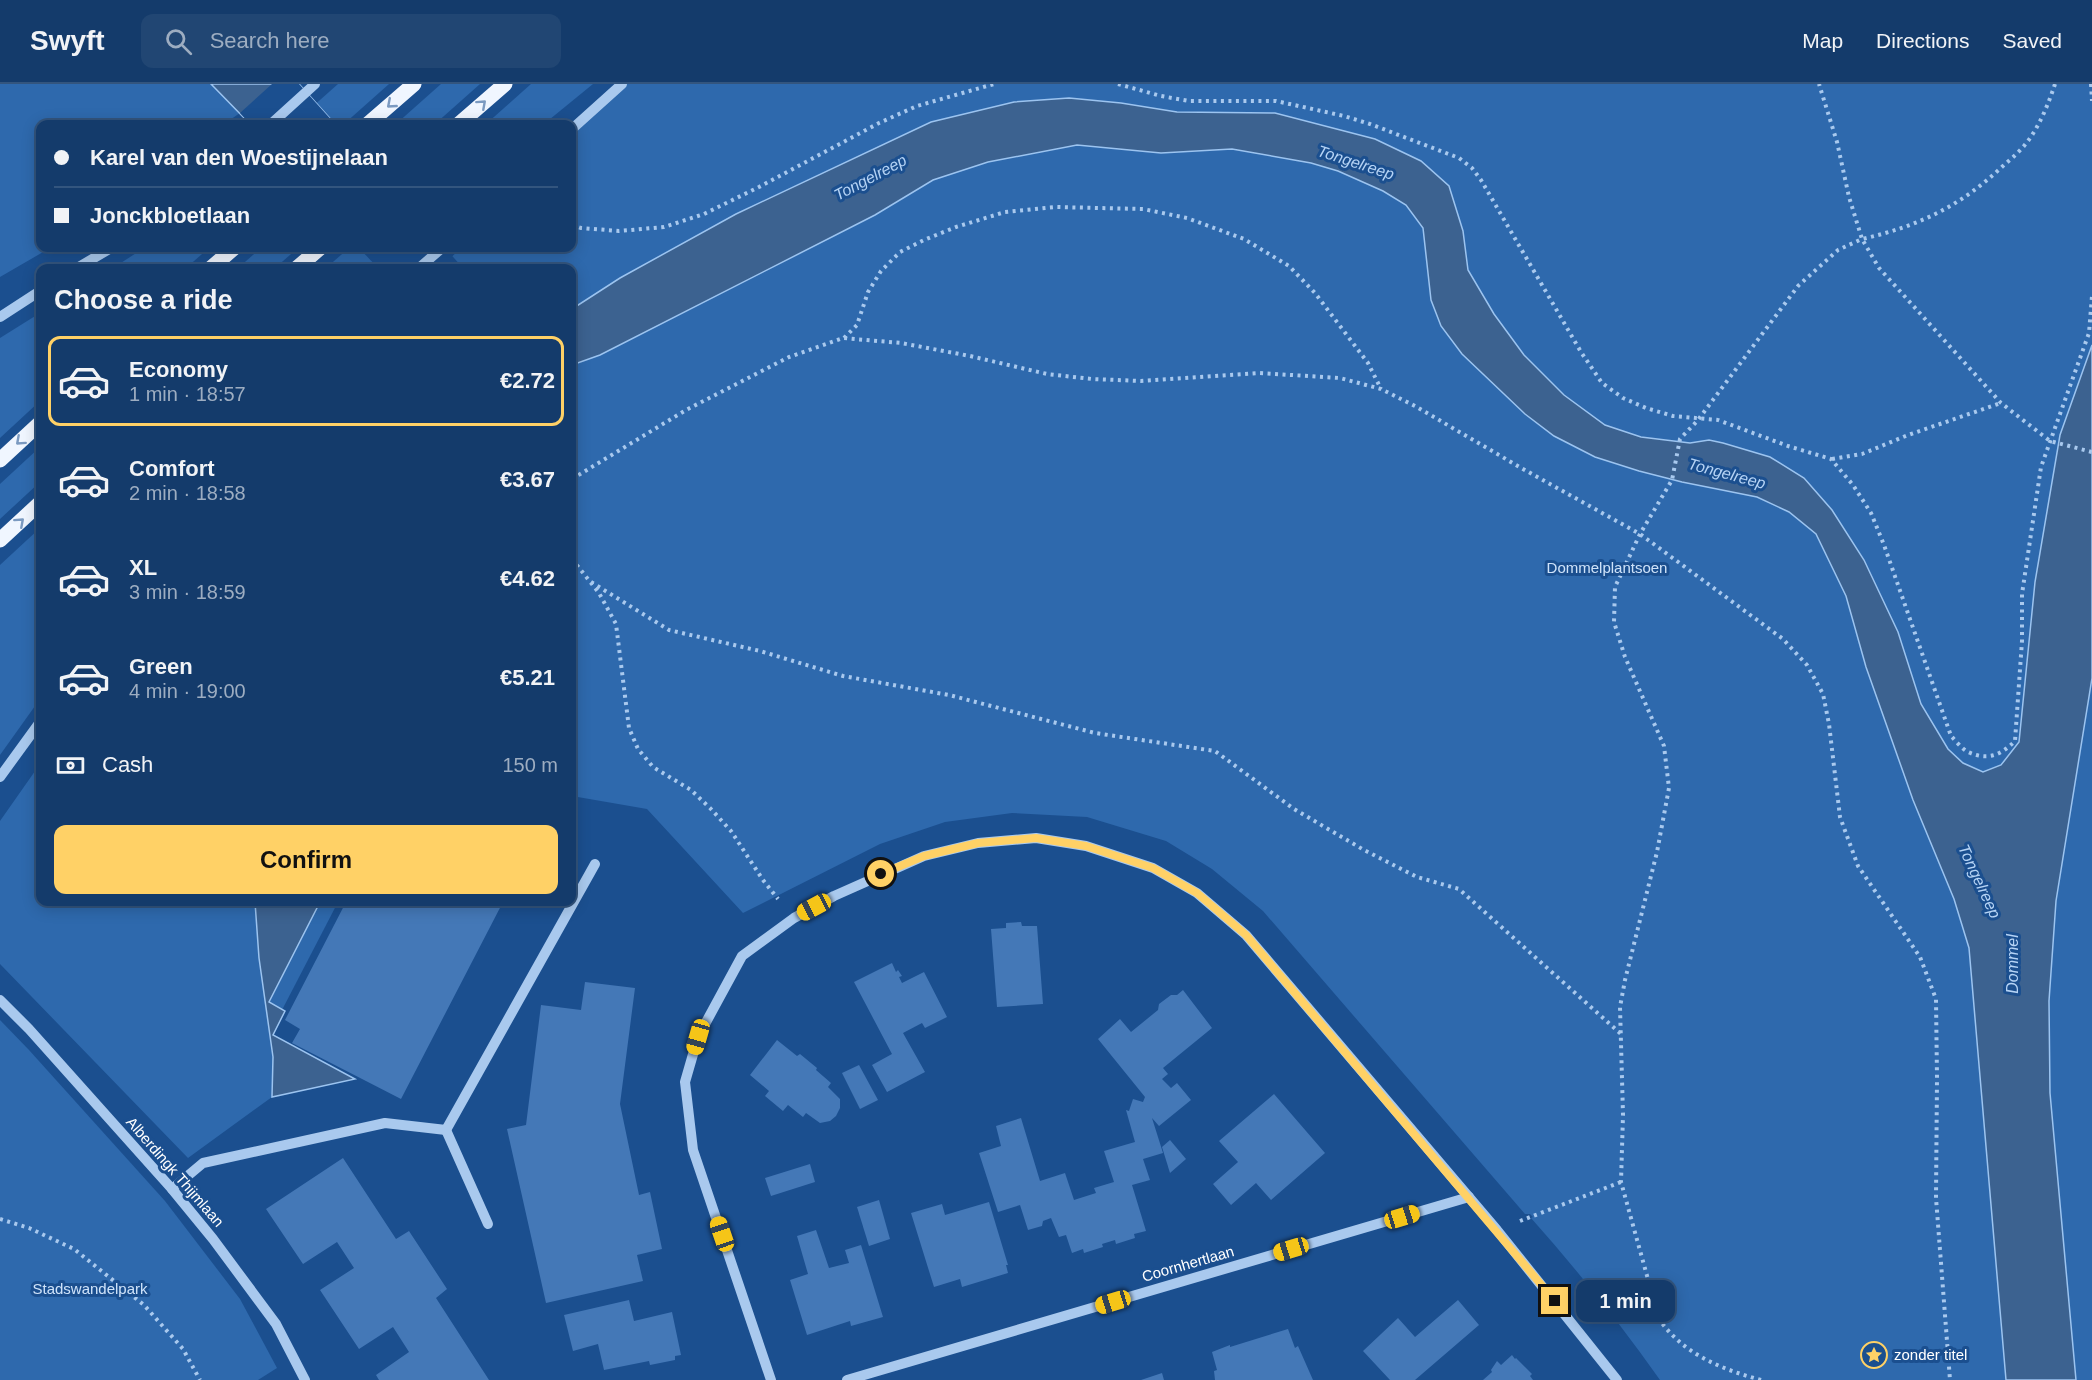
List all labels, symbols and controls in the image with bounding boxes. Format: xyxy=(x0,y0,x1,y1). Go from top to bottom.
search box xyxy=(141,14,561,68)
text: Swyft xyxy=(30,25,105,56)
icon: search xyxy=(162,25,195,58)
text: Search here xyxy=(210,28,330,53)
text: Map xyxy=(1802,29,1843,52)
text: Directions xyxy=(1876,29,1969,52)
text: Saved xyxy=(2002,29,2062,52)
one-way arrow xyxy=(387,97,398,108)
one-way arrow xyxy=(475,100,486,111)
water label: Tongelreep xyxy=(1315,142,1396,183)
text: Karel van den Woestijnelaan xyxy=(90,145,388,170)
water label: Tongelreep xyxy=(831,151,909,204)
text: Jonckbloetlaan xyxy=(90,203,250,228)
text: Choose a ride xyxy=(54,285,233,315)
icon: car xyxy=(57,354,111,408)
text: Economy xyxy=(129,357,228,382)
text: €2.72 xyxy=(500,368,555,393)
text: 1 min · 18:57 xyxy=(129,383,246,405)
one-way arrow xyxy=(16,434,27,445)
icon: car xyxy=(57,453,111,507)
water label: Tongelreep xyxy=(1686,455,1768,492)
text: Comfort xyxy=(129,456,215,481)
text: €3.67 xyxy=(500,467,555,492)
text: 2 min · 18:58 xyxy=(129,482,246,504)
one-way arrow xyxy=(13,518,24,529)
icon: car xyxy=(57,552,111,606)
text: XL xyxy=(129,555,157,580)
park label: Dommelplantsoen xyxy=(1547,559,1667,576)
text: €4.62 xyxy=(500,566,555,591)
text: 3 min · 18:59 xyxy=(129,581,246,603)
icon: car xyxy=(57,651,111,705)
text: Green xyxy=(129,654,193,679)
text: €5.21 xyxy=(500,665,555,690)
text: 4 min · 19:00 xyxy=(129,680,246,702)
icon: cash xyxy=(54,749,87,782)
text: Cash xyxy=(102,752,153,777)
text: 150 m xyxy=(502,754,558,776)
button: Confirm xyxy=(54,825,558,894)
water label: Tongelreep xyxy=(1955,842,2004,921)
route start xyxy=(867,860,894,887)
car xyxy=(794,891,834,923)
water label: Dommel xyxy=(2004,934,2021,994)
car xyxy=(684,1017,712,1057)
street label: Alberdingk Thijmlaan xyxy=(123,1113,228,1230)
car xyxy=(1382,1203,1422,1231)
car xyxy=(708,1214,736,1254)
car xyxy=(1271,1235,1311,1263)
street label: Coornhertlaan xyxy=(1140,1242,1236,1285)
park label: Stadswandelpark xyxy=(32,1280,148,1297)
callout: 1 min xyxy=(1576,1280,1675,1322)
route end xyxy=(1541,1287,1568,1314)
car xyxy=(1093,1288,1133,1316)
text: 1 min xyxy=(1599,1290,1652,1312)
place icon: zonder titel xyxy=(1859,1340,1889,1370)
place label: zonder titel xyxy=(1894,1346,1967,1363)

